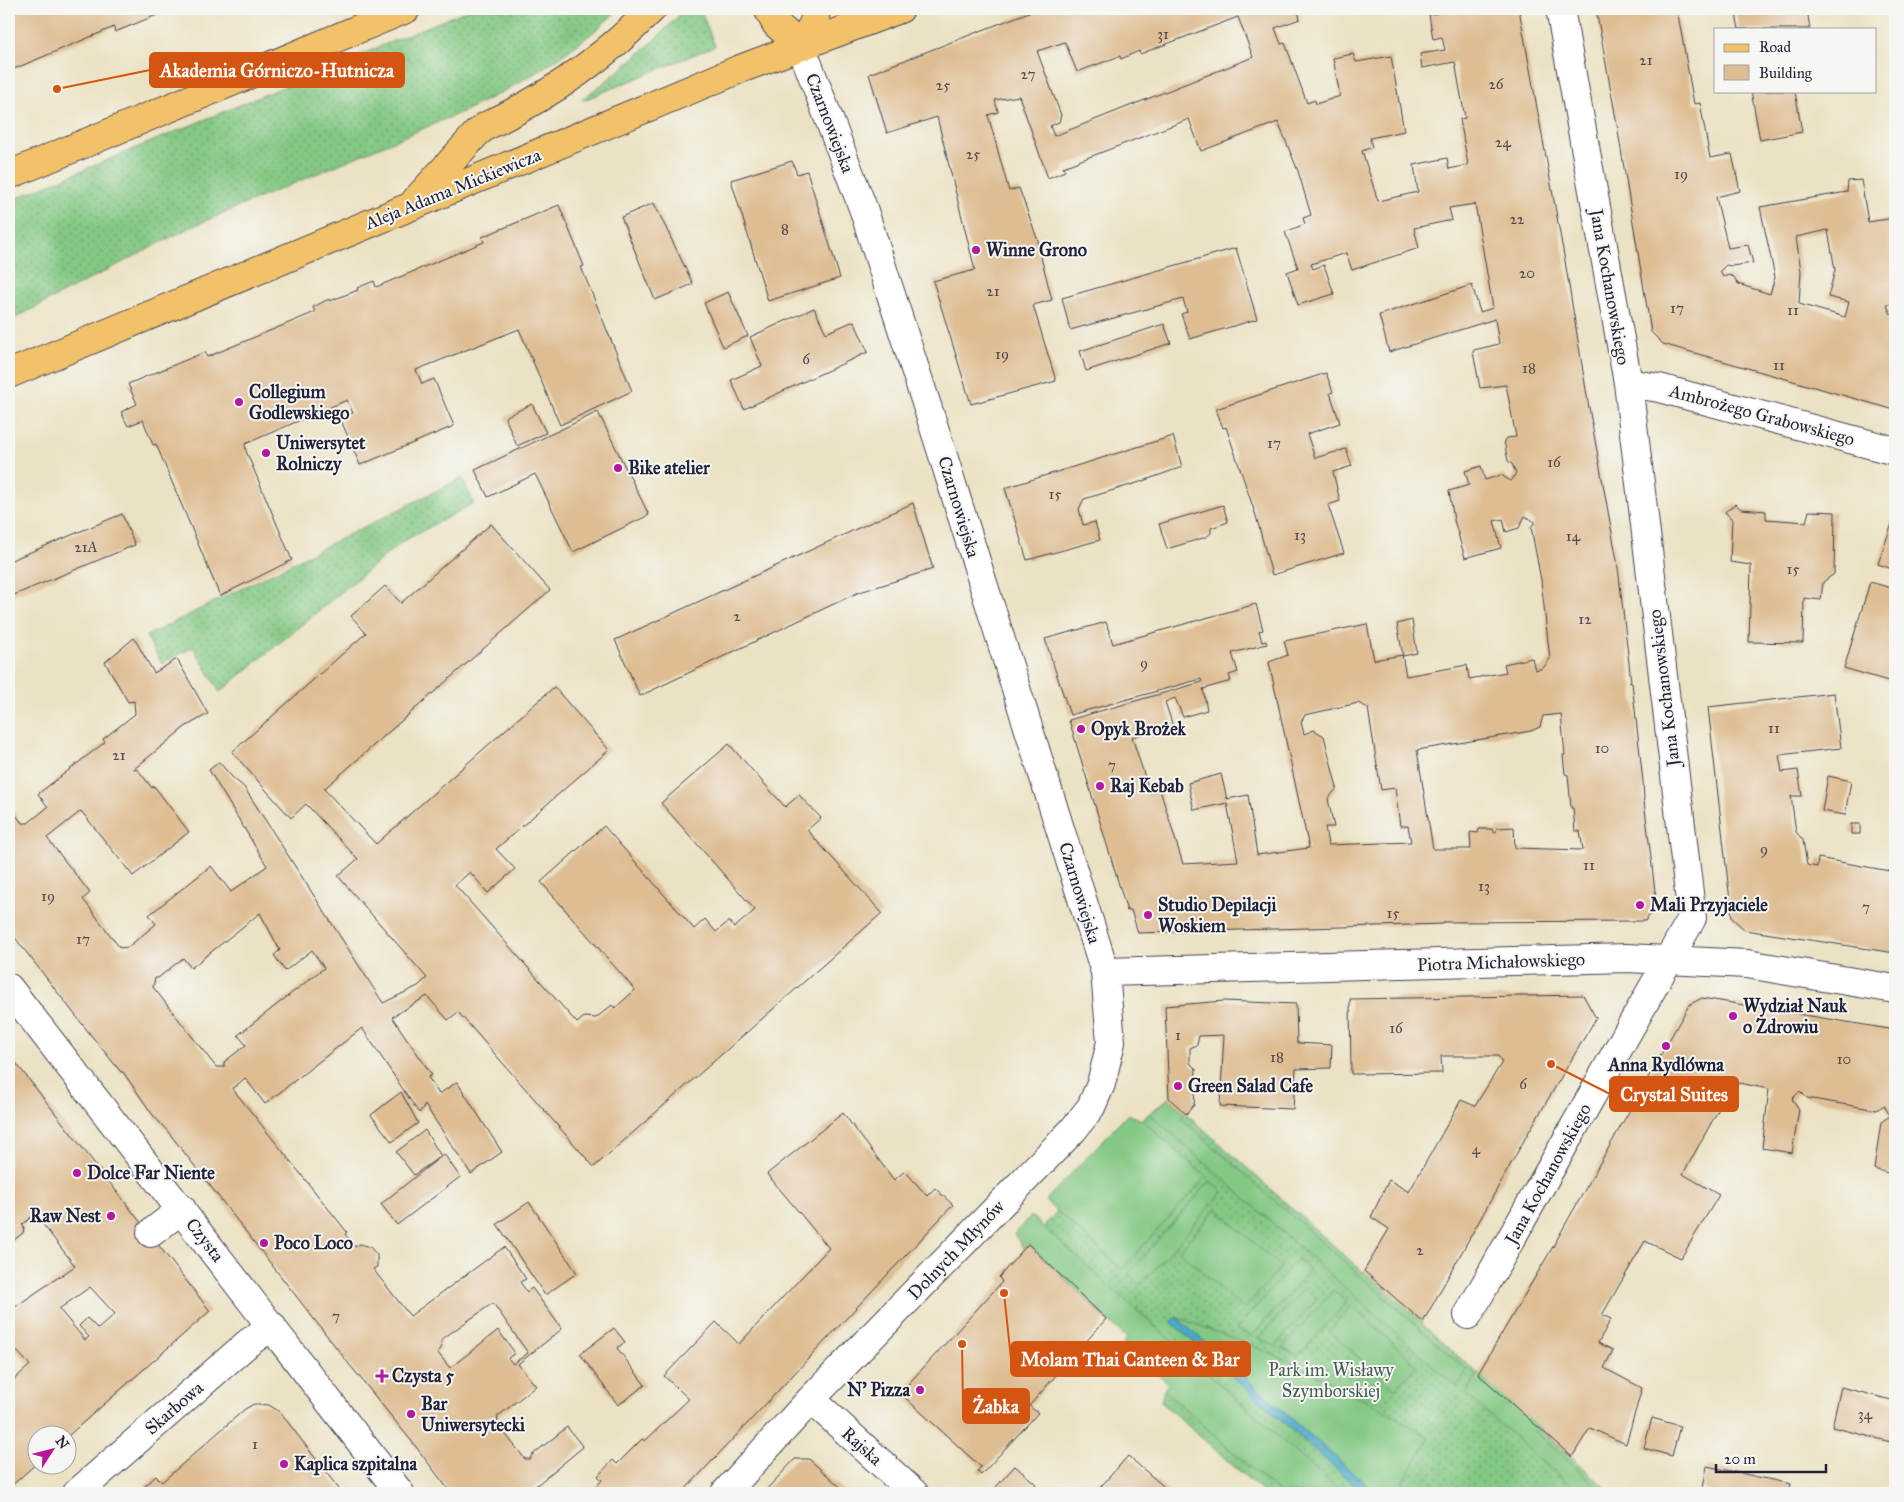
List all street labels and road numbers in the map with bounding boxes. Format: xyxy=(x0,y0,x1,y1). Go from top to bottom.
street label: Czarnowiejska xyxy=(801,70,859,176)
street label: Aleja Adama Mickiewicza xyxy=(361,144,544,235)
street label: Jana Kochanowskiego xyxy=(1584,205,1635,367)
street label: Ambrożego Grabowskiego xyxy=(1666,379,1857,451)
street label: Czarnowiejska xyxy=(933,454,985,561)
street label: Jana Kochanowskiego xyxy=(1643,608,1686,770)
street label: Czarnowiejska xyxy=(1054,840,1106,947)
street label: Piotra Michałowskiego xyxy=(1417,948,1585,977)
street label: Jana Kochanowskiego xyxy=(1499,1100,1597,1251)
street label: Dolnych Młynów xyxy=(903,1196,1009,1304)
street label: Czysta xyxy=(181,1214,229,1267)
street label: Skarbowa xyxy=(140,1376,208,1439)
street label: Rajska xyxy=(837,1422,887,1470)

